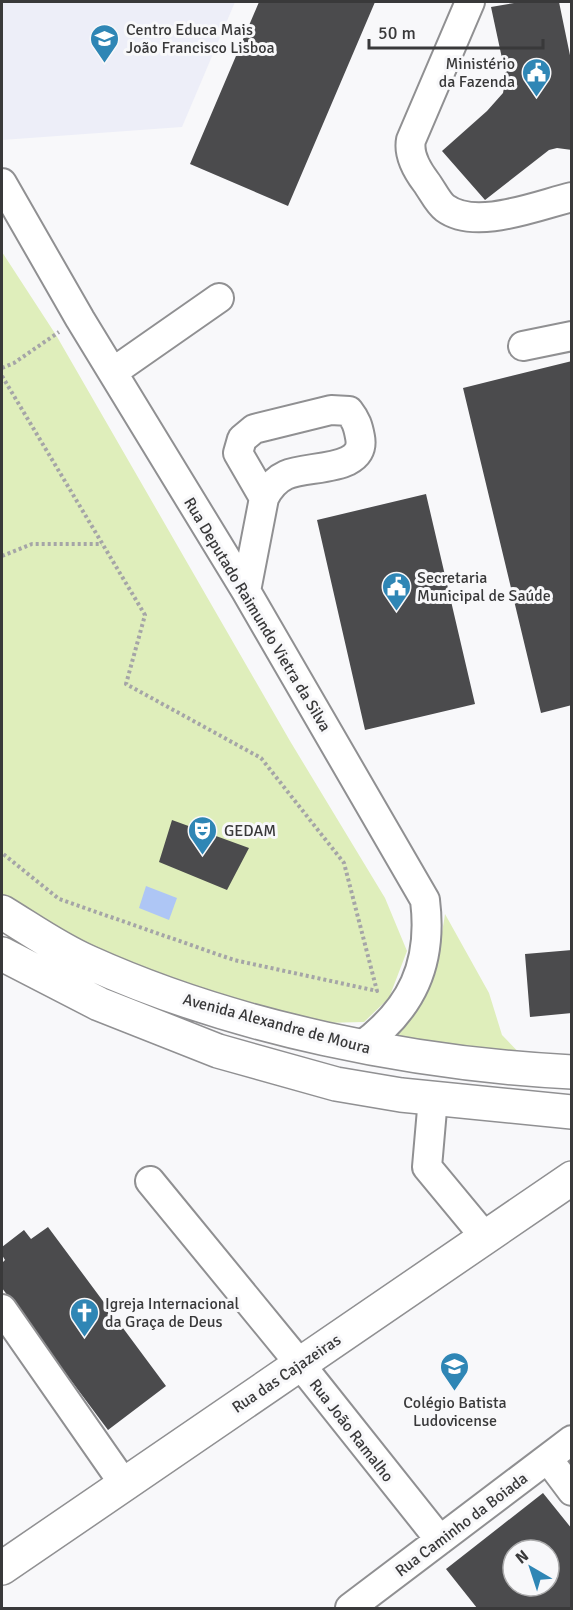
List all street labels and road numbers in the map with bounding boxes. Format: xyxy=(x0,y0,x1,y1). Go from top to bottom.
street label: Rua Deputado Raimundo Vietra da Silva xyxy=(179,494,335,735)
street label: Avenida Alexandre de Moura xyxy=(181,989,373,1059)
street label: Rua das Cajazeiras xyxy=(228,1330,345,1418)
street label: Rua João Ramalho xyxy=(305,1375,398,1486)
street label: Rua Caminho da Boiada xyxy=(391,1468,532,1581)

